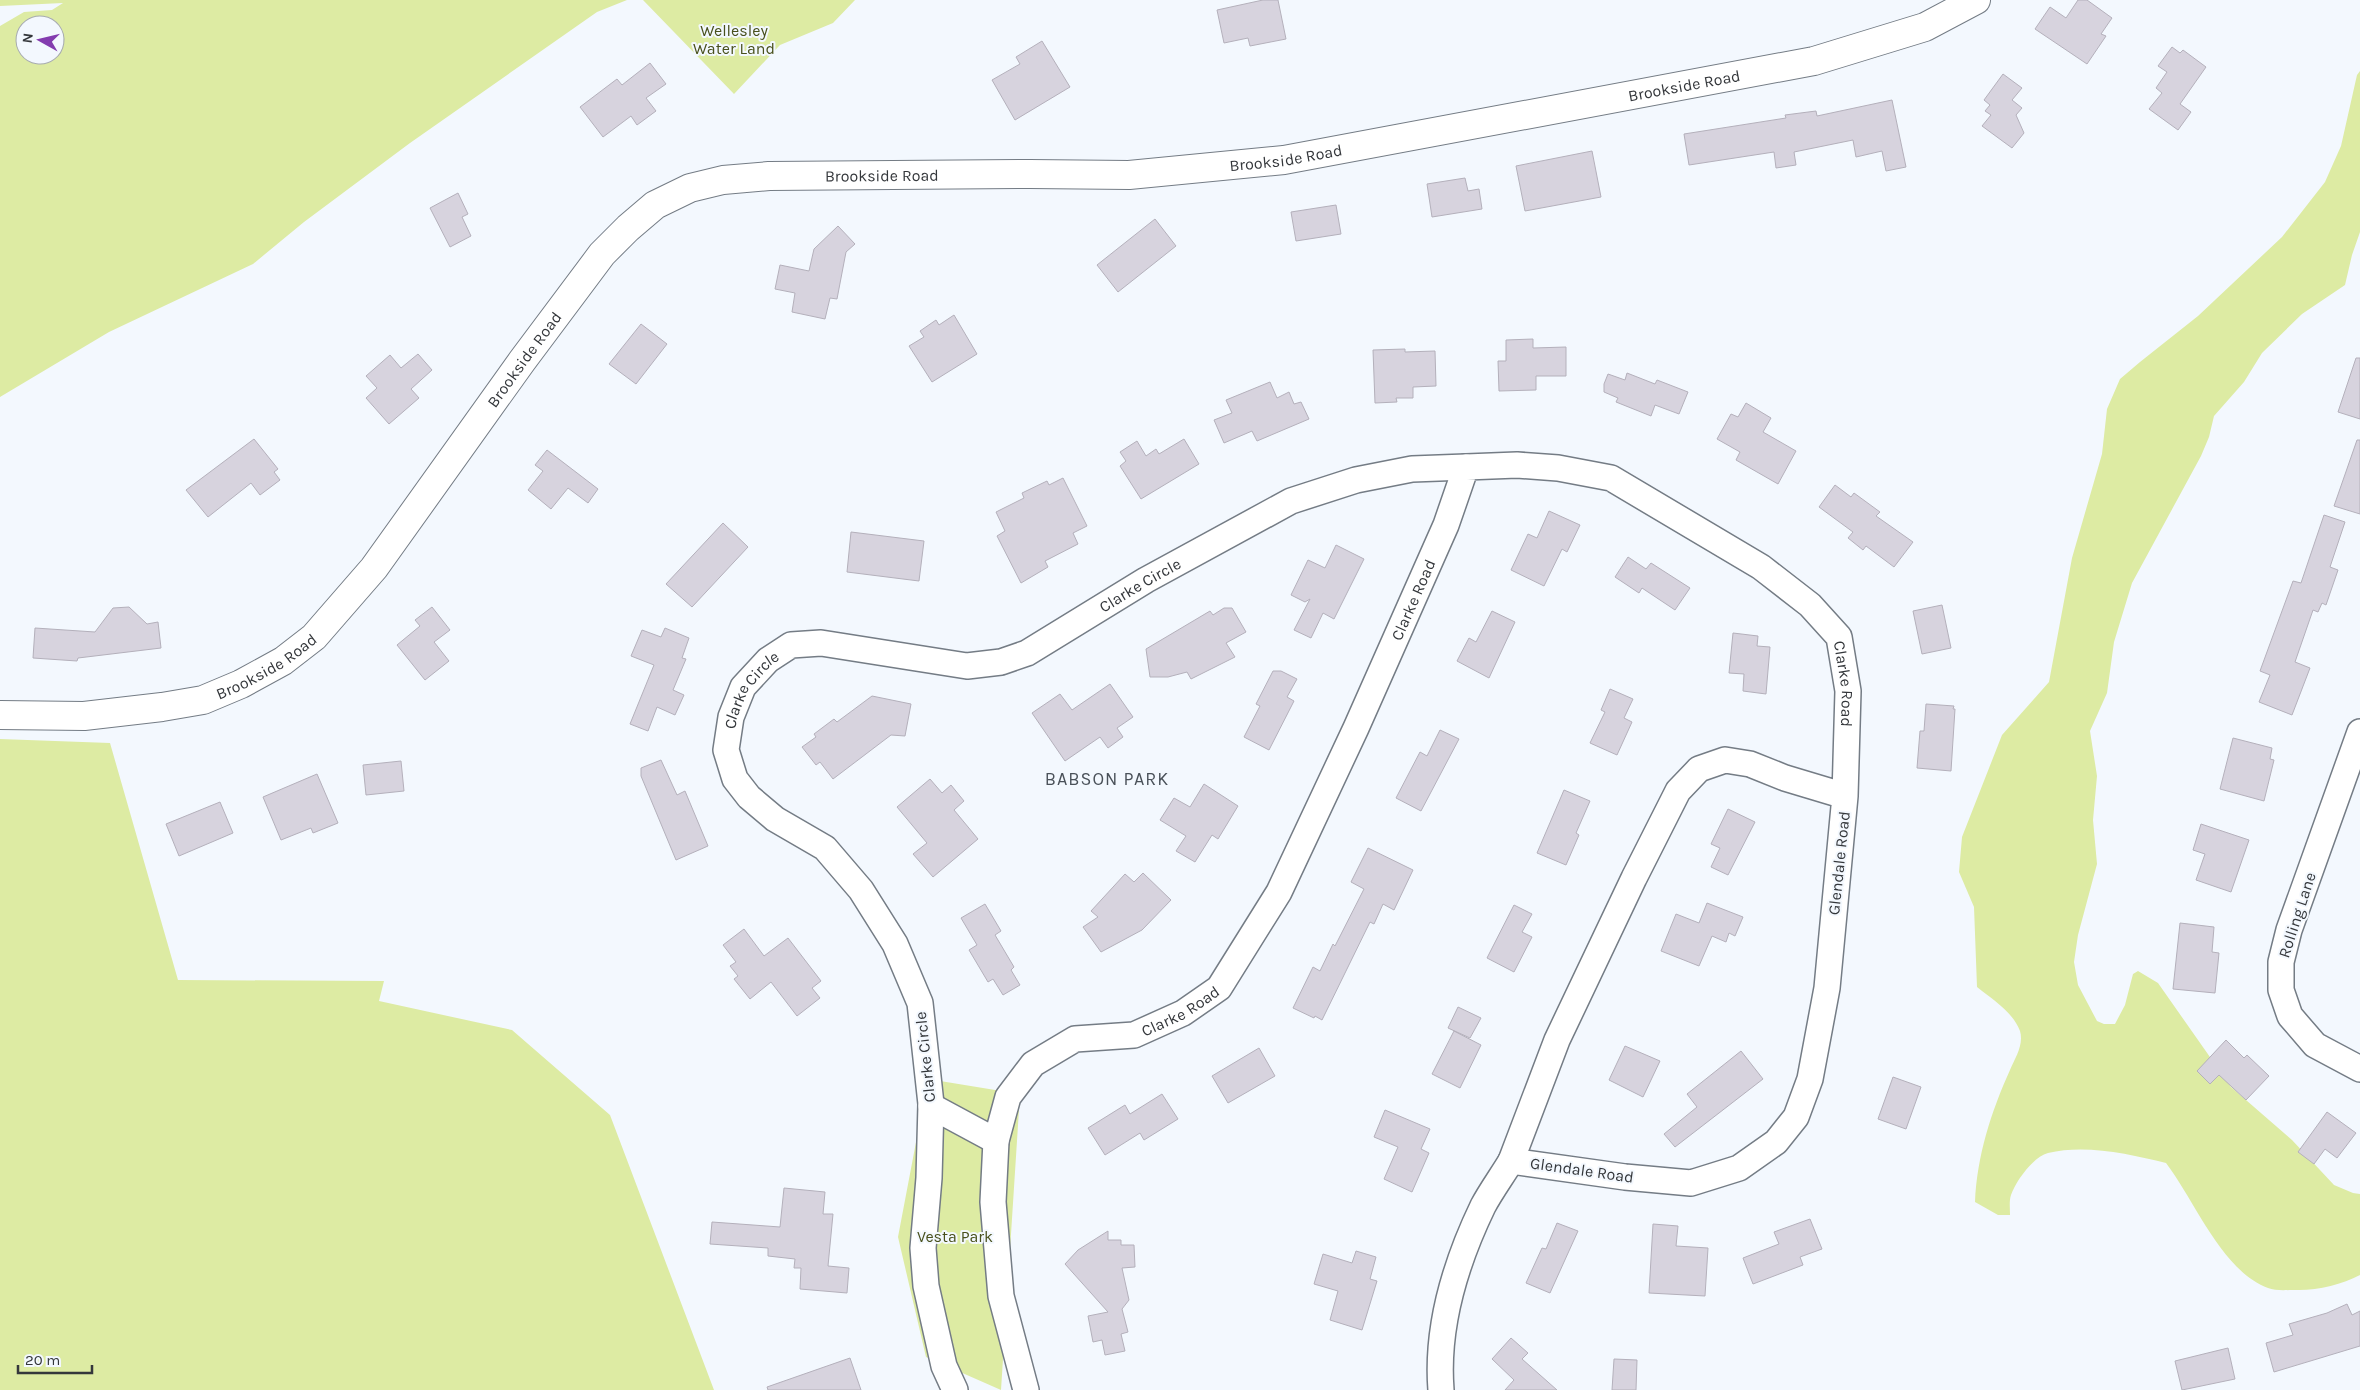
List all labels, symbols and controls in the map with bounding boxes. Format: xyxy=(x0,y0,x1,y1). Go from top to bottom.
north arrow xyxy=(15,15,65,65)
park label: Wellesley Water Land xyxy=(693,21,775,58)
text: N xyxy=(19,32,37,44)
street label: Brookside Road xyxy=(1626,65,1742,105)
street label: Brookside Road xyxy=(1228,140,1344,175)
street label: Brookside Road xyxy=(825,165,939,185)
street label: Brookside Road xyxy=(483,308,565,411)
street label: Clarke Circle xyxy=(1095,554,1184,616)
street label: Clarke Road xyxy=(1387,556,1439,643)
street label: Brookside Road xyxy=(213,629,320,703)
street label: Clarke Road xyxy=(1830,639,1858,727)
street label: Clarke Circle xyxy=(720,646,782,730)
district label: BABSON PARK xyxy=(1045,768,1169,790)
street label: Glendale Road xyxy=(1824,810,1854,916)
street label: Rolling Lane xyxy=(2274,870,2320,960)
street label: Clarke Road xyxy=(1138,981,1223,1040)
street label: Clarke Circle xyxy=(911,1011,939,1103)
street label: Glendale Road xyxy=(1529,1153,1635,1187)
park label: Vesta Park xyxy=(917,1227,993,1246)
scale bar xyxy=(18,1342,91,1374)
text: 20 m xyxy=(25,1351,60,1369)

